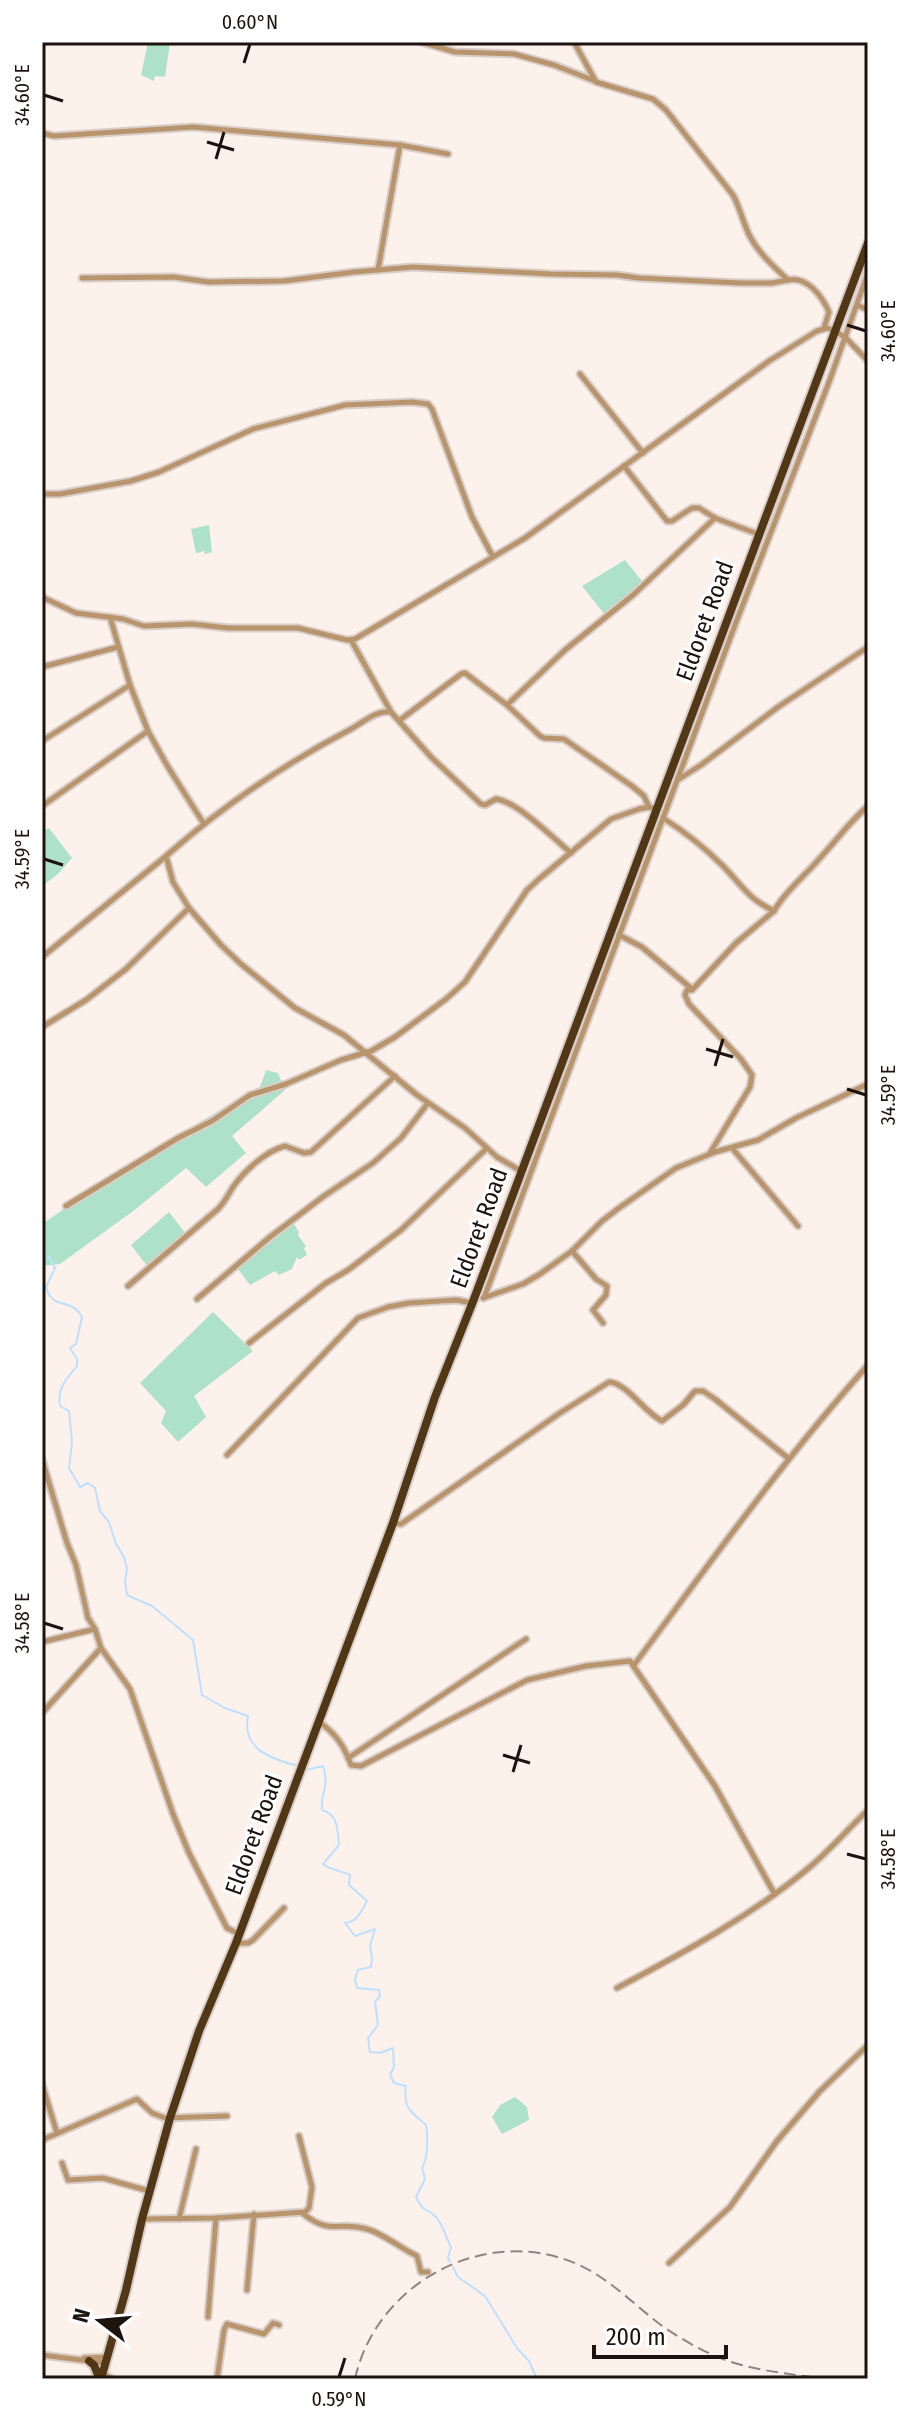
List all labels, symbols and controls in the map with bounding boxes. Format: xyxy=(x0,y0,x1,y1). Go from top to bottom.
text: 0.60°N xyxy=(222,10,278,34)
text: 34.60°E xyxy=(10,64,34,126)
text: 34.60°E xyxy=(876,300,900,362)
street label: Eldoret Road xyxy=(670,557,740,685)
text: 34.59°E xyxy=(10,829,34,889)
text: 34.59°E xyxy=(876,1065,900,1125)
street label: Eldoret Road xyxy=(444,1164,514,1292)
text: 34.58°E xyxy=(10,1593,34,1653)
street label: Eldoret Road xyxy=(219,1771,289,1899)
text: 34.58°E xyxy=(876,1829,900,1889)
north arrow xyxy=(60,2281,140,2361)
text: N xyxy=(66,2306,96,2326)
scale bar xyxy=(594,2309,726,2359)
text: 200 m xyxy=(606,2323,666,2351)
text: 0.59°N xyxy=(312,2387,366,2411)

